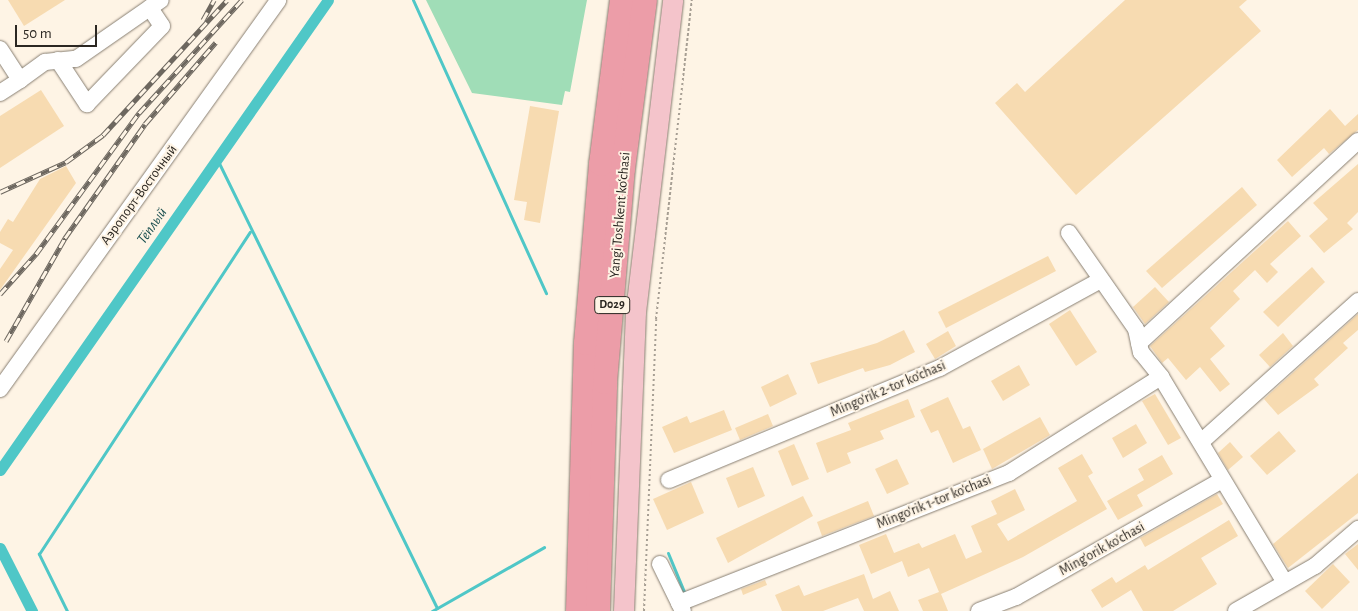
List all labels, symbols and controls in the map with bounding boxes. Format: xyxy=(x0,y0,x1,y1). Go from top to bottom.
scale bar xyxy=(18,15,100,47)
text: 50 m xyxy=(23,26,52,41)
street label: Аэропорт-Восточный xyxy=(97,142,181,248)
street label: Yangi Toshkent ko‘chasi xyxy=(606,151,634,279)
water label: Тёплый xyxy=(133,204,171,248)
road number: D029 xyxy=(593,296,631,314)
street label: Mingo‘rik 2-tor ko‘chasi xyxy=(828,357,948,421)
street label: Mingo‘rik 1-tor ko‘chasi xyxy=(874,471,994,533)
street label: Ming'orik ko'chasi xyxy=(1056,519,1148,579)

